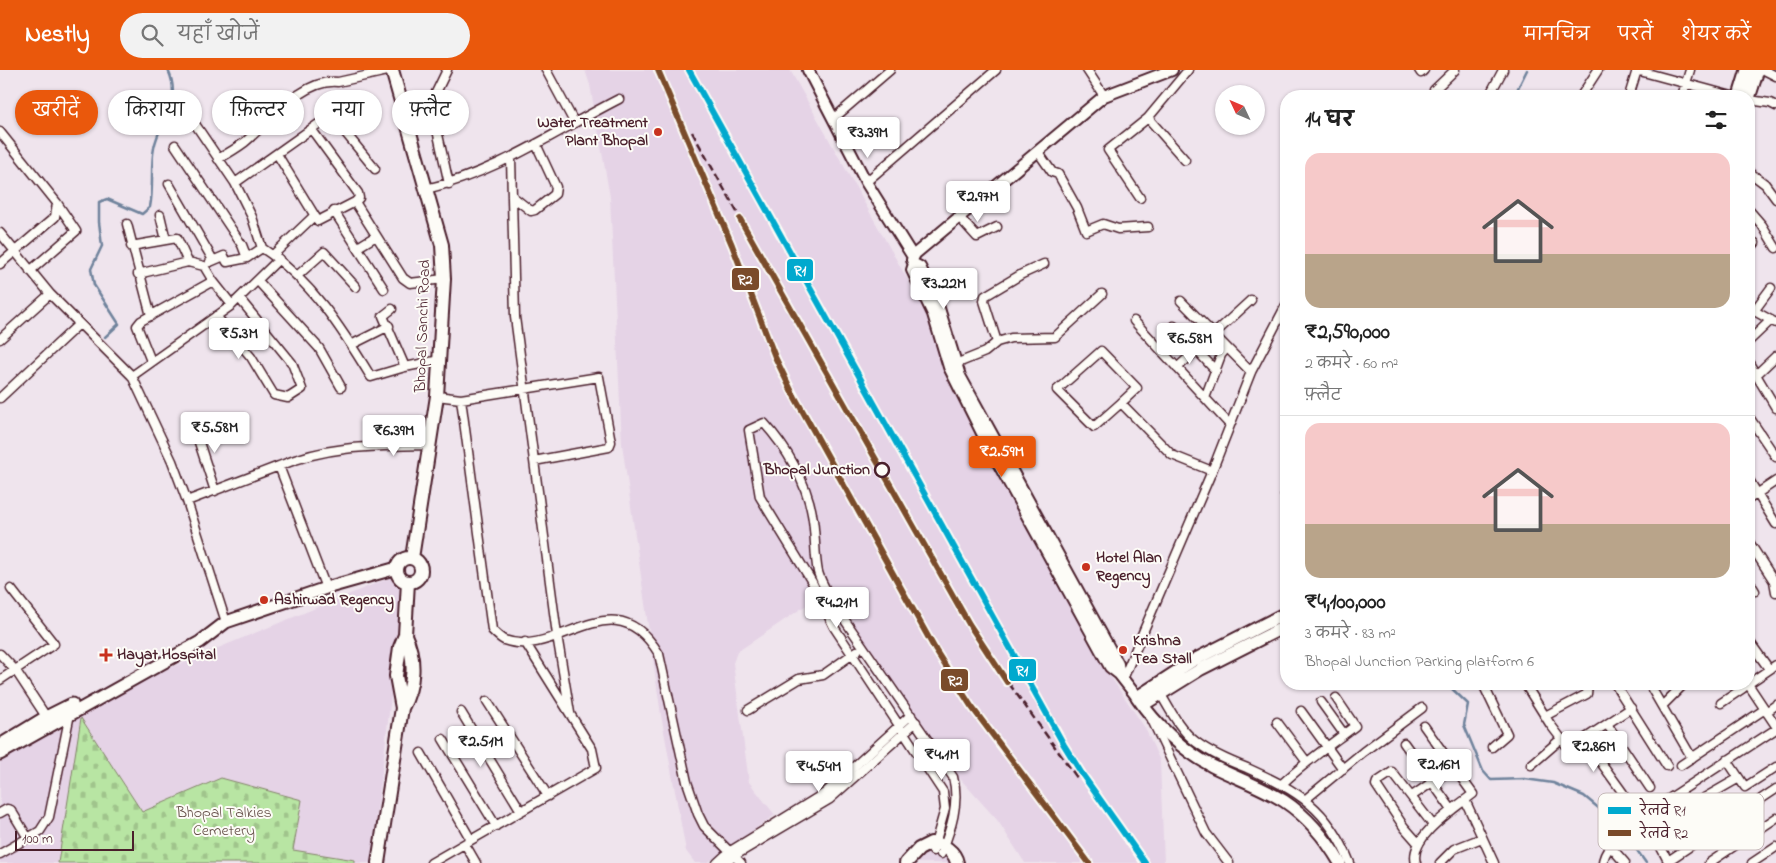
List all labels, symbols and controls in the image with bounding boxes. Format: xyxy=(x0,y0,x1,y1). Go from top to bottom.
search box xyxy=(120,13,470,58)
text: Nestly xyxy=(25,18,90,53)
icon: search xyxy=(138,21,166,49)
text: यहाँ खोजें xyxy=(178,22,259,49)
text: मानचित्र xyxy=(1524,23,1590,49)
text: परतें xyxy=(1618,23,1653,49)
text: शेयर करें xyxy=(1681,23,1751,49)
north arrow xyxy=(1215,85,1265,135)
map controls xyxy=(1215,85,1265,135)
chip: खरीदें xyxy=(15,90,98,135)
chip: किराया xyxy=(108,90,202,135)
chip: फ़िल्टर xyxy=(212,90,304,135)
chip: नया xyxy=(314,90,382,135)
chip: फ़्लैट xyxy=(392,90,469,135)
text: 14 घर xyxy=(1305,106,1354,136)
icon: filters xyxy=(1702,106,1730,134)
place label: Water Treatment Plant Bhopal xyxy=(537,111,649,153)
pin: ₹3.39M xyxy=(827,116,909,159)
text: ₹3.39M xyxy=(848,121,888,145)
marker: Water Treatment Plant Bhopal xyxy=(652,126,664,138)
pin: ₹2.97M xyxy=(937,180,1019,223)
text: ₹2.97M xyxy=(957,185,999,209)
icon: home xyxy=(1473,186,1563,276)
line badge: R1 xyxy=(786,258,814,282)
street label: Bhopal Sanchi Road xyxy=(409,259,437,394)
text: R1 xyxy=(793,261,807,282)
line badge: R2 xyxy=(731,267,760,291)
pin: ₹3.22M xyxy=(903,268,985,310)
text: R2 xyxy=(737,270,752,291)
text: ₹3.22M xyxy=(921,272,967,296)
pin: ₹5.3M xyxy=(204,318,274,360)
text: ₹2,590,000 xyxy=(1305,318,1390,348)
text: ₹5.3M xyxy=(220,322,258,346)
pin: ₹6.58M xyxy=(1149,322,1231,365)
text: ₹6.58M xyxy=(1168,327,1212,351)
text: 2 कमरे · 60 m² xyxy=(1305,352,1398,376)
text: फ़्लैट xyxy=(1305,384,1341,408)
pin: ₹5.58M xyxy=(174,412,256,454)
pin: ₹6.39M xyxy=(353,414,435,457)
text: ₹5.58M xyxy=(192,416,238,440)
text: ₹6.39M xyxy=(373,419,415,443)
pin: ₹2.59M xyxy=(961,436,1043,478)
text: ₹2.59M xyxy=(980,440,1024,464)
icon: home xyxy=(1473,455,1563,545)
place label: Bhopal Junction xyxy=(763,458,870,482)
marker: Bhopal Junction xyxy=(874,462,890,478)
place label: Hotel Alan Regency xyxy=(1095,546,1162,589)
marker: Hotel Alan Regency xyxy=(1080,561,1092,573)
pin: ₹4.21M xyxy=(796,586,878,629)
place label: Ashirwad Regency xyxy=(274,588,394,613)
text: ₹4,100,000 xyxy=(1305,588,1386,618)
text: ₹4.21M xyxy=(816,591,858,615)
marker: Ashirwad Regency xyxy=(258,594,270,606)
text: 3 कमरे · 83 m² xyxy=(1305,622,1396,646)
place label: Krishna Tea Stall xyxy=(1133,629,1192,671)
place label: Hayat Hospital xyxy=(117,643,216,668)
marker: Krishna Tea Stall xyxy=(1117,644,1129,656)
marker: Hayat Hospital xyxy=(99,648,113,662)
text: Bhopal Junction Parking platform 6 xyxy=(1305,650,1534,674)
line badge: R1 xyxy=(1008,658,1037,682)
text: R1 xyxy=(1015,661,1029,682)
line badge: R2 xyxy=(940,668,969,692)
text: R2 xyxy=(947,671,962,692)
pin: ₹2.51M xyxy=(440,726,522,768)
text: ₹2.51M xyxy=(459,730,503,754)
pin: ₹2.86M xyxy=(1553,730,1635,773)
text: ₹2.86M xyxy=(1572,735,1616,759)
pin: ₹4.1M xyxy=(907,738,977,781)
text: ₹4.1M xyxy=(925,743,959,767)
pin: ₹2.16M xyxy=(1398,748,1480,791)
pin: ₹4.54M xyxy=(778,750,860,793)
text: ₹2.16M xyxy=(1418,753,1460,777)
text: ₹4.54M xyxy=(797,755,841,779)
legend xyxy=(1598,793,1764,850)
text: रेलवे R1 xyxy=(1639,797,1686,822)
park label: Bhopal Talkies Cemetery xyxy=(175,801,272,843)
text: रेलवे R2 xyxy=(1639,820,1688,845)
scale bar xyxy=(15,828,134,851)
text: 100 m xyxy=(22,829,53,850)

